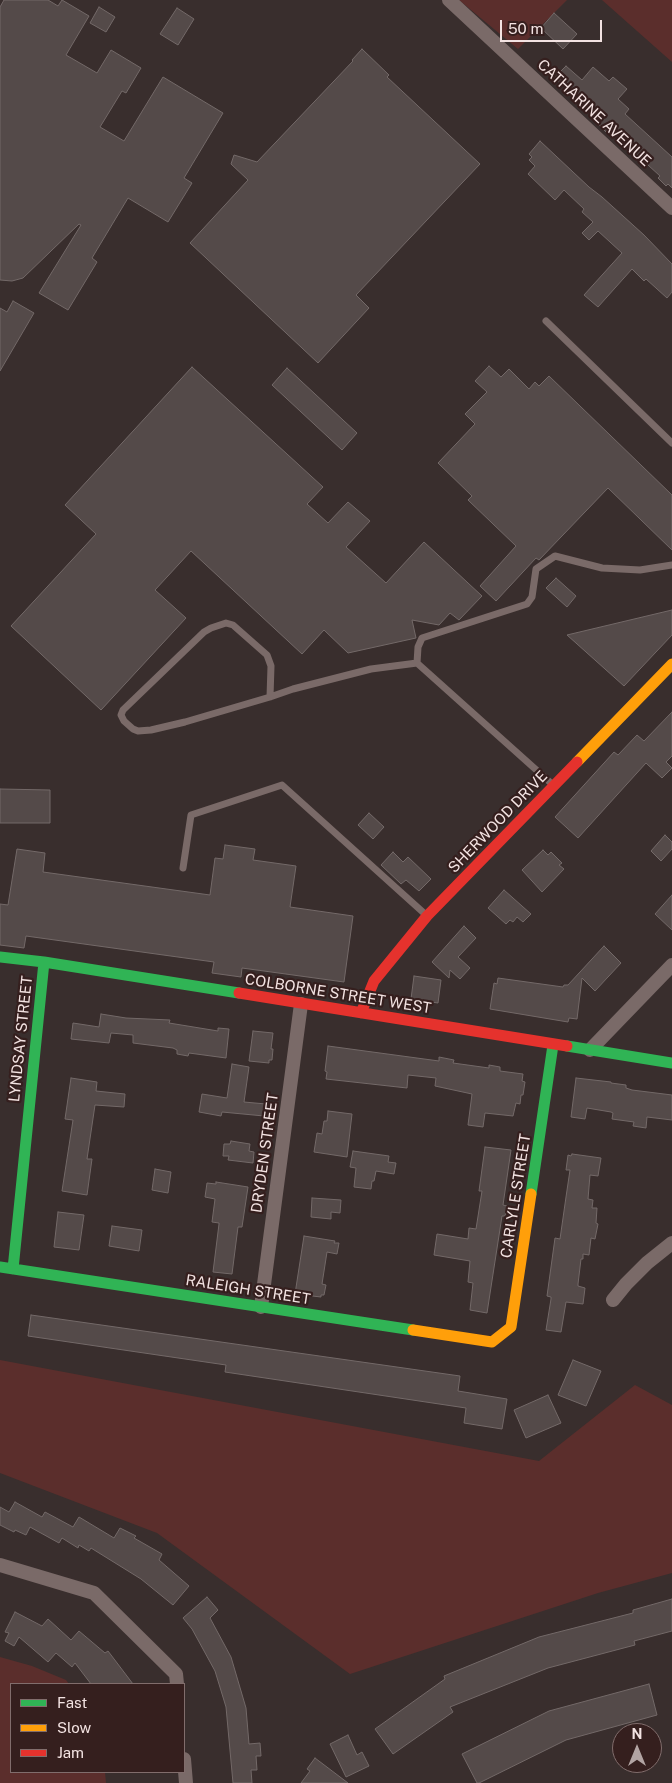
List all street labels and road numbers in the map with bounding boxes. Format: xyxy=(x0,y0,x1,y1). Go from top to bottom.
street label: CATHARINE AVENUE xyxy=(534,56,654,170)
street label: SHERWOOD DRIVE xyxy=(445,767,551,877)
street label: COLBORNE STREET WEST xyxy=(244,970,432,1018)
street label: LYNDSAY STREET xyxy=(5,975,37,1103)
street label: DRYDEN STREET xyxy=(248,1092,282,1214)
street label: CARLYLE STREET xyxy=(497,1133,535,1259)
street label: RALEIGH STREET xyxy=(184,1271,312,1309)

